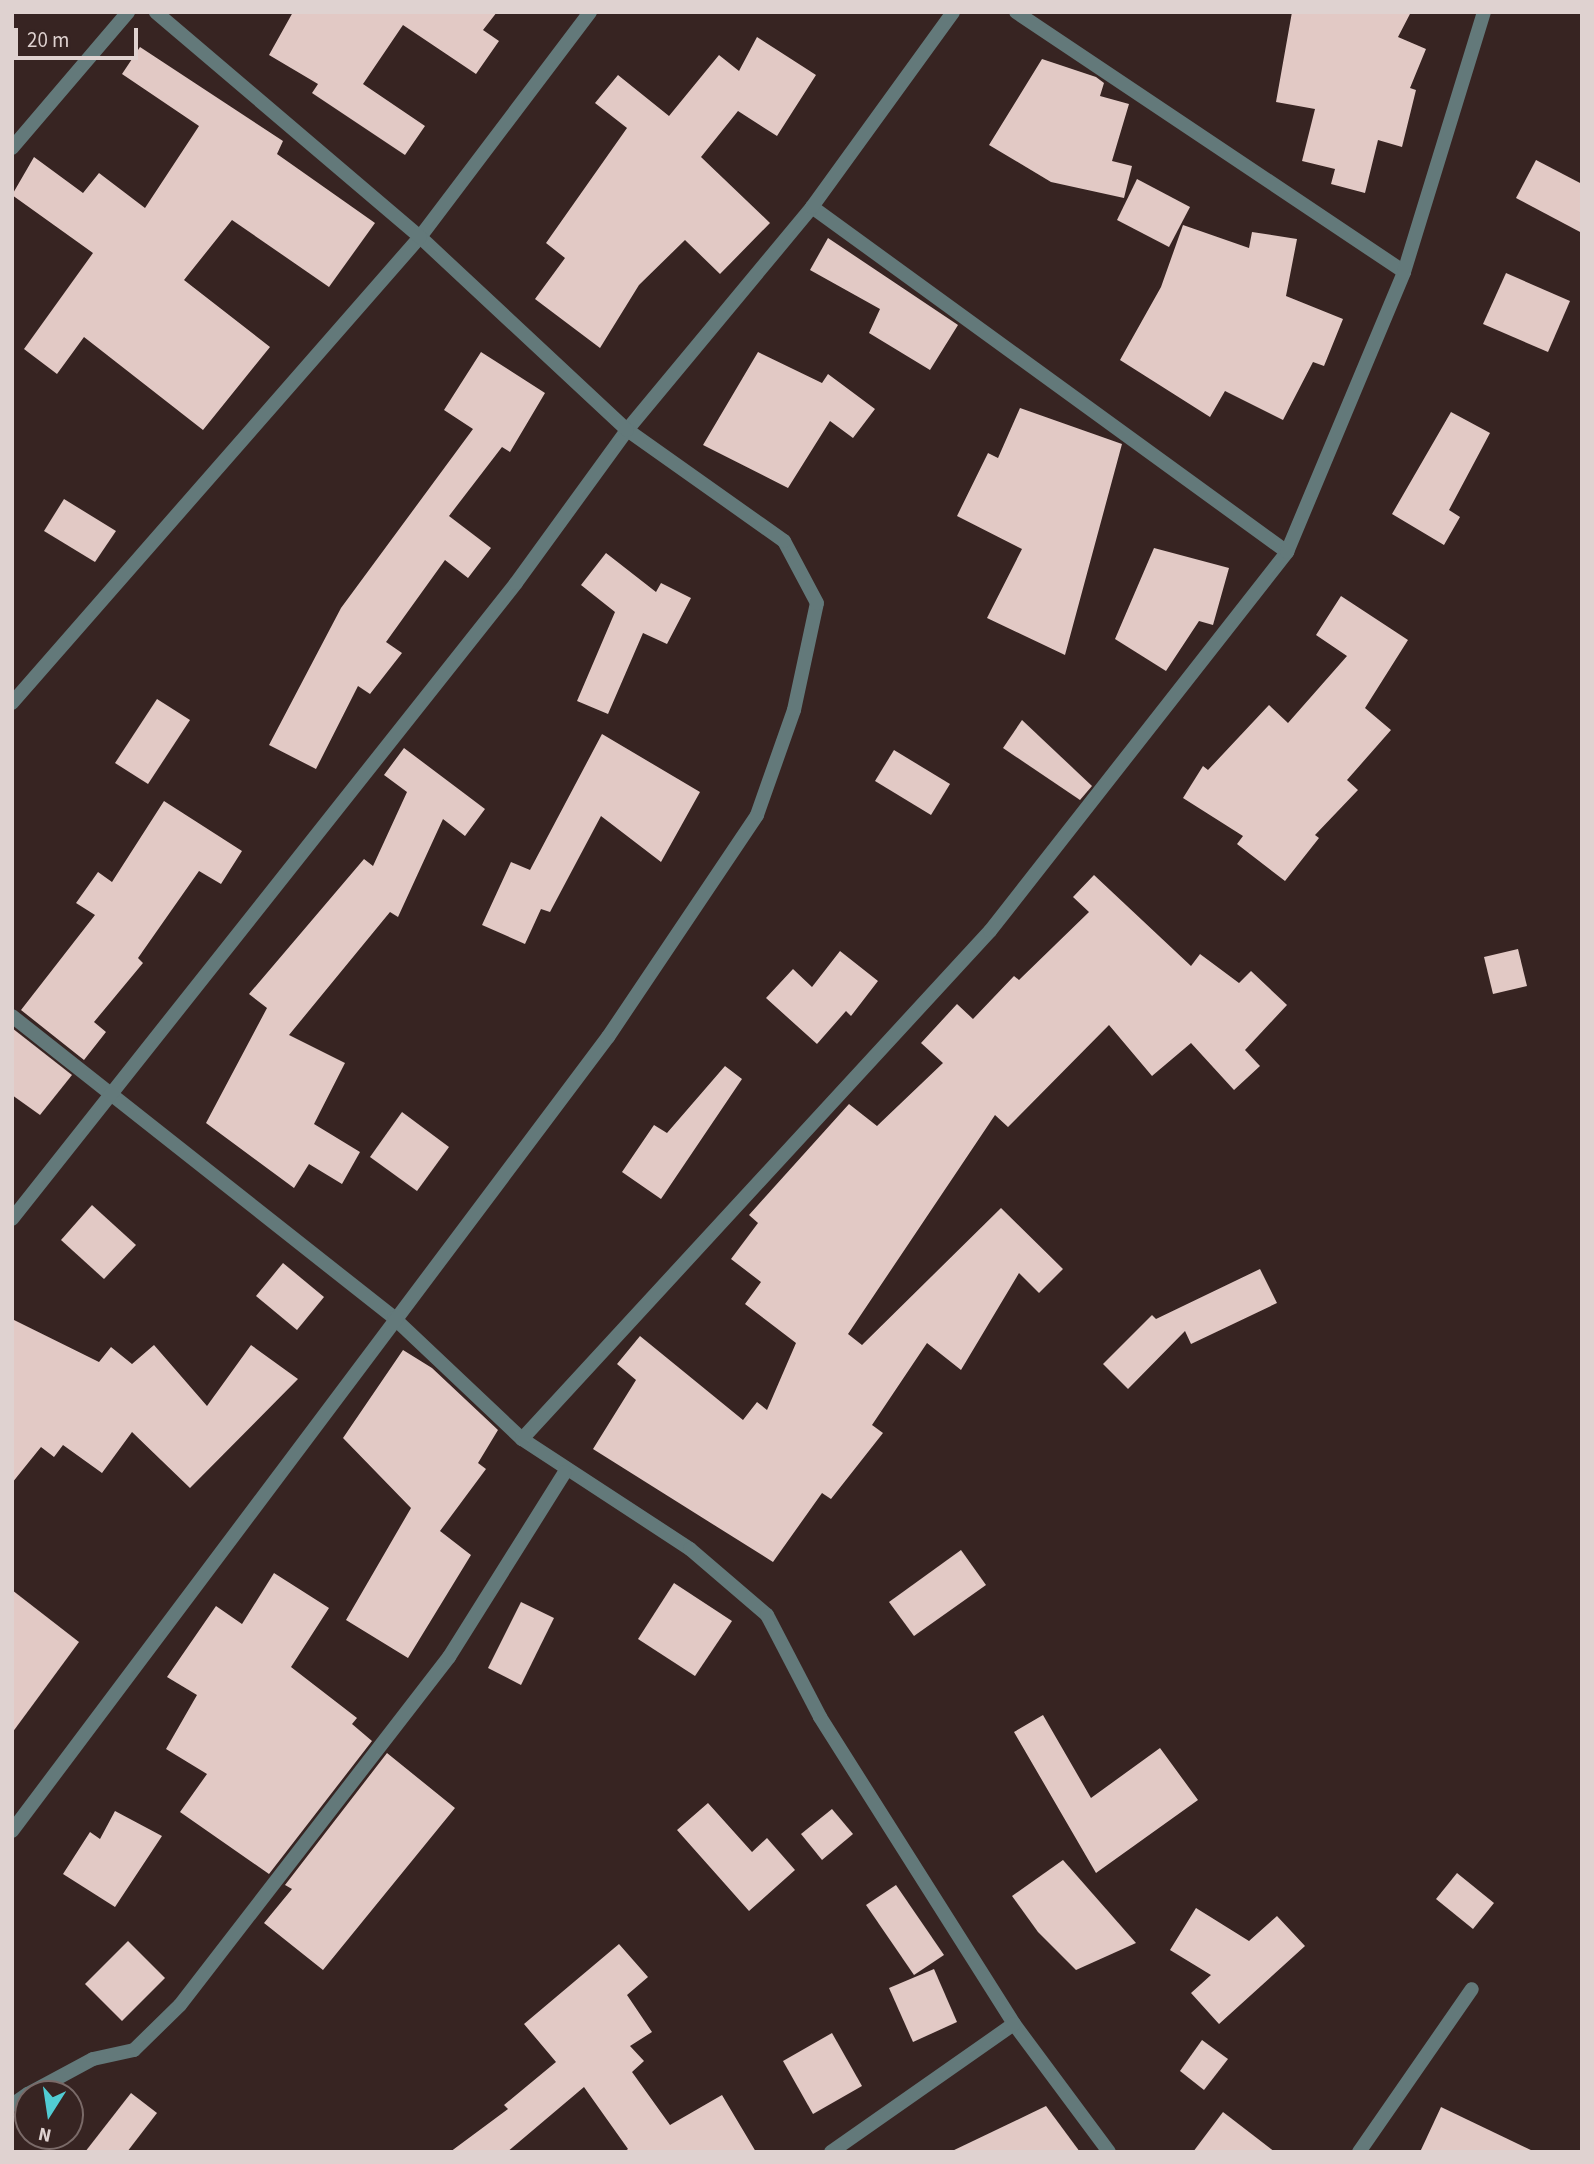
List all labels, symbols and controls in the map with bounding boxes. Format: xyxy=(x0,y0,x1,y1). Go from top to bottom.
scale bar xyxy=(18,14,142,58)
text: 20 m xyxy=(27,25,69,55)
north arrow xyxy=(14,2080,84,2150)
text: N xyxy=(36,2120,54,2149)

